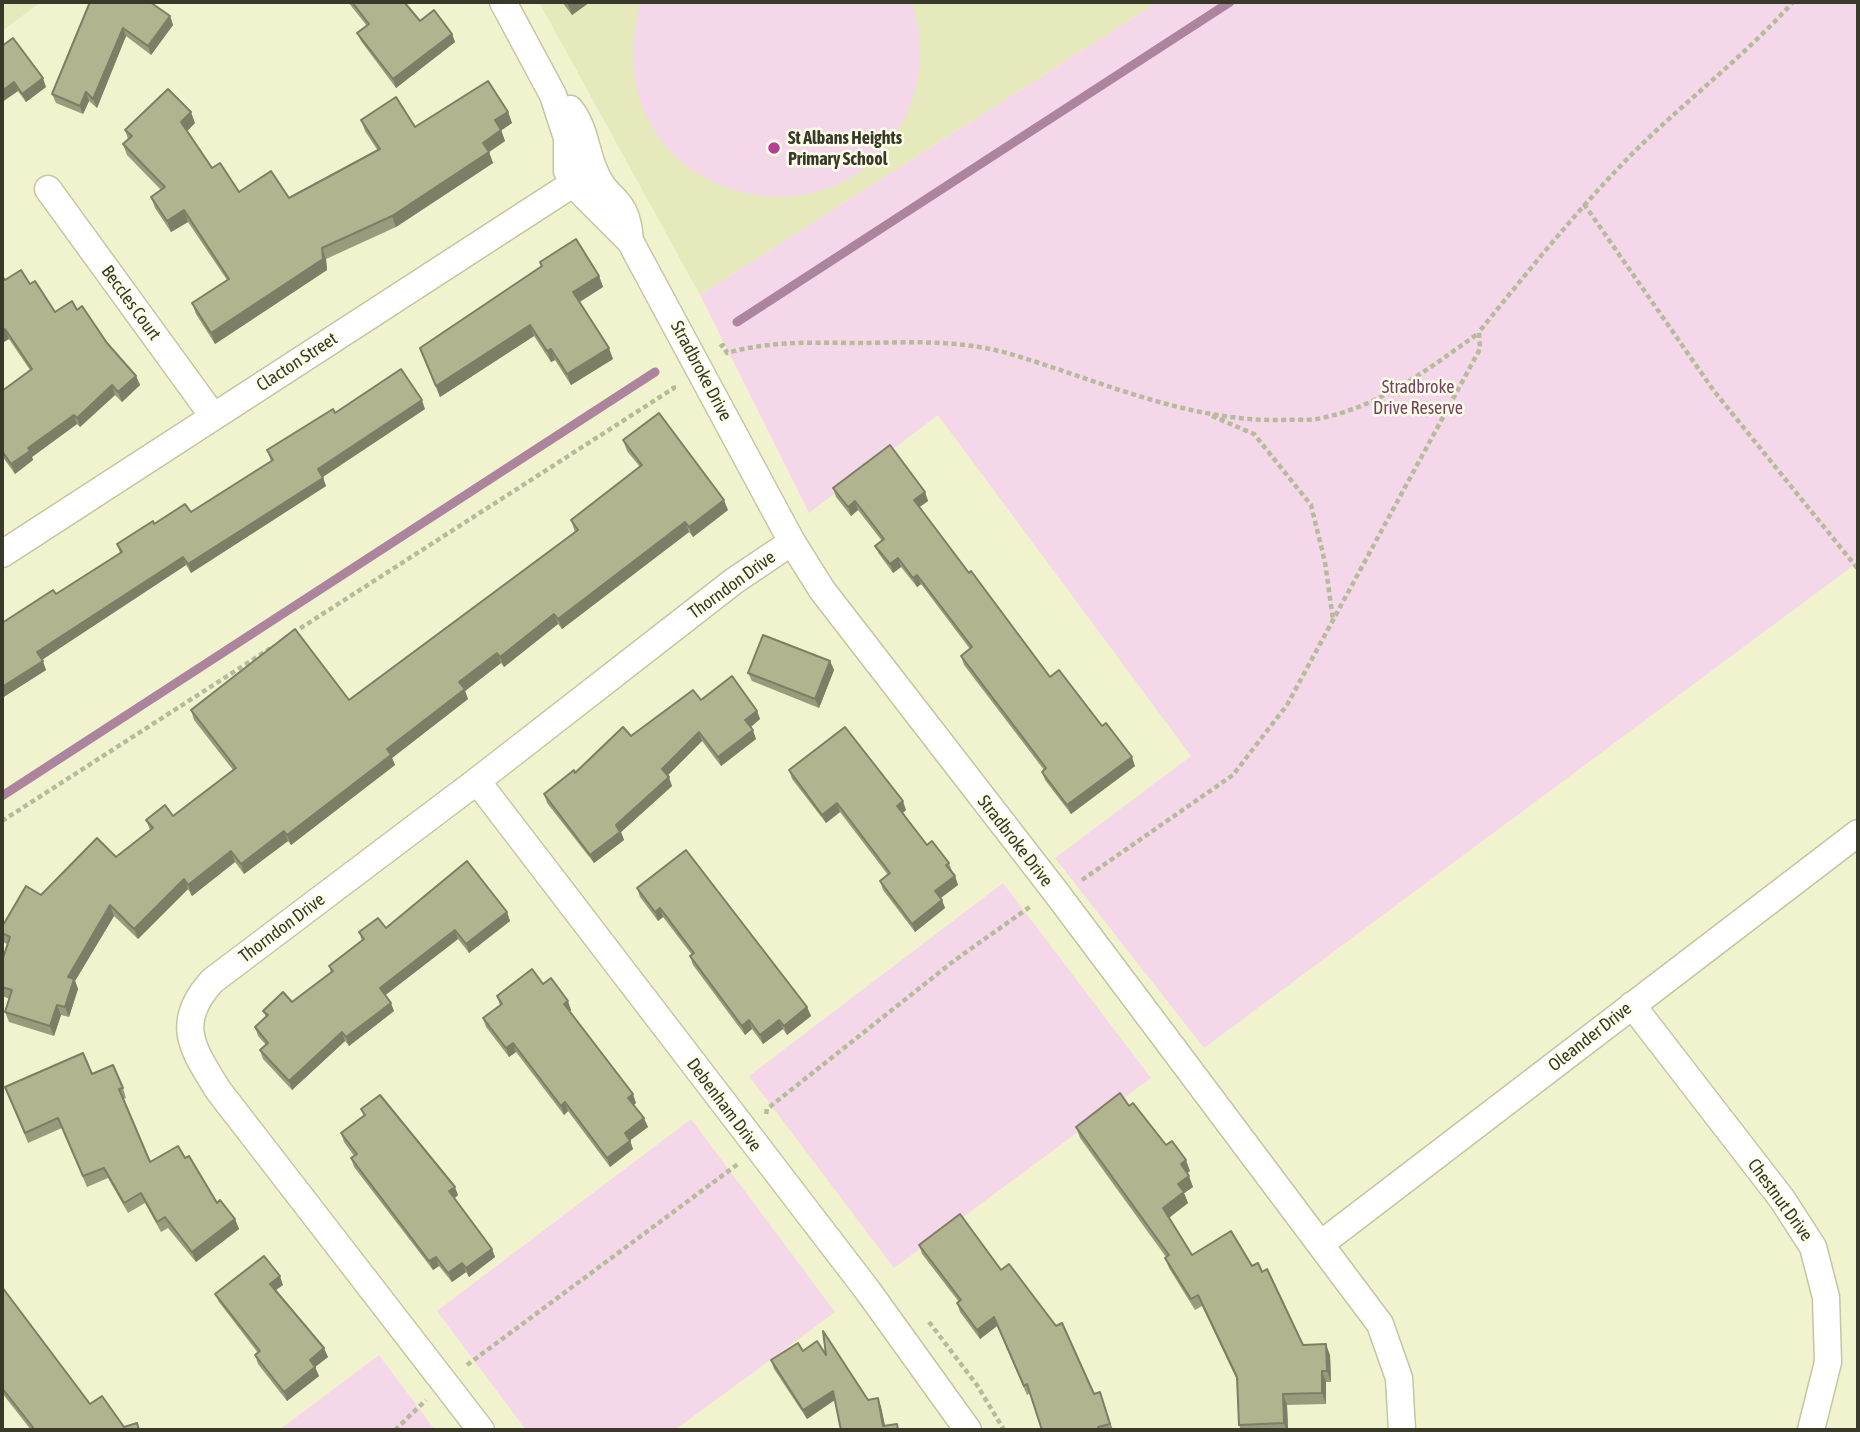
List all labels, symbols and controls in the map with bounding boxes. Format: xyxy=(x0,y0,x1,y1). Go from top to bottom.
place label: St Albans Heights Primary School xyxy=(788,127,902,170)
marker: St Albans Heights Primary School xyxy=(766,140,782,156)
street label: Beccles Court xyxy=(97,261,165,345)
street label: Stradbroke Drive xyxy=(666,317,736,425)
street label: Clacton Street xyxy=(253,328,341,396)
park label: Stradbroke Drive Reserve xyxy=(1373,376,1463,418)
street label: Thorndon Drive xyxy=(684,546,780,624)
street label: Stradbroke Drive xyxy=(973,791,1057,891)
street label: Thorndon Drive xyxy=(235,889,329,967)
street label: Oleander Drive xyxy=(1544,998,1636,1076)
street label: Debenham Drive xyxy=(682,1054,766,1156)
street label: Chestnut Drive xyxy=(1743,1155,1817,1245)

